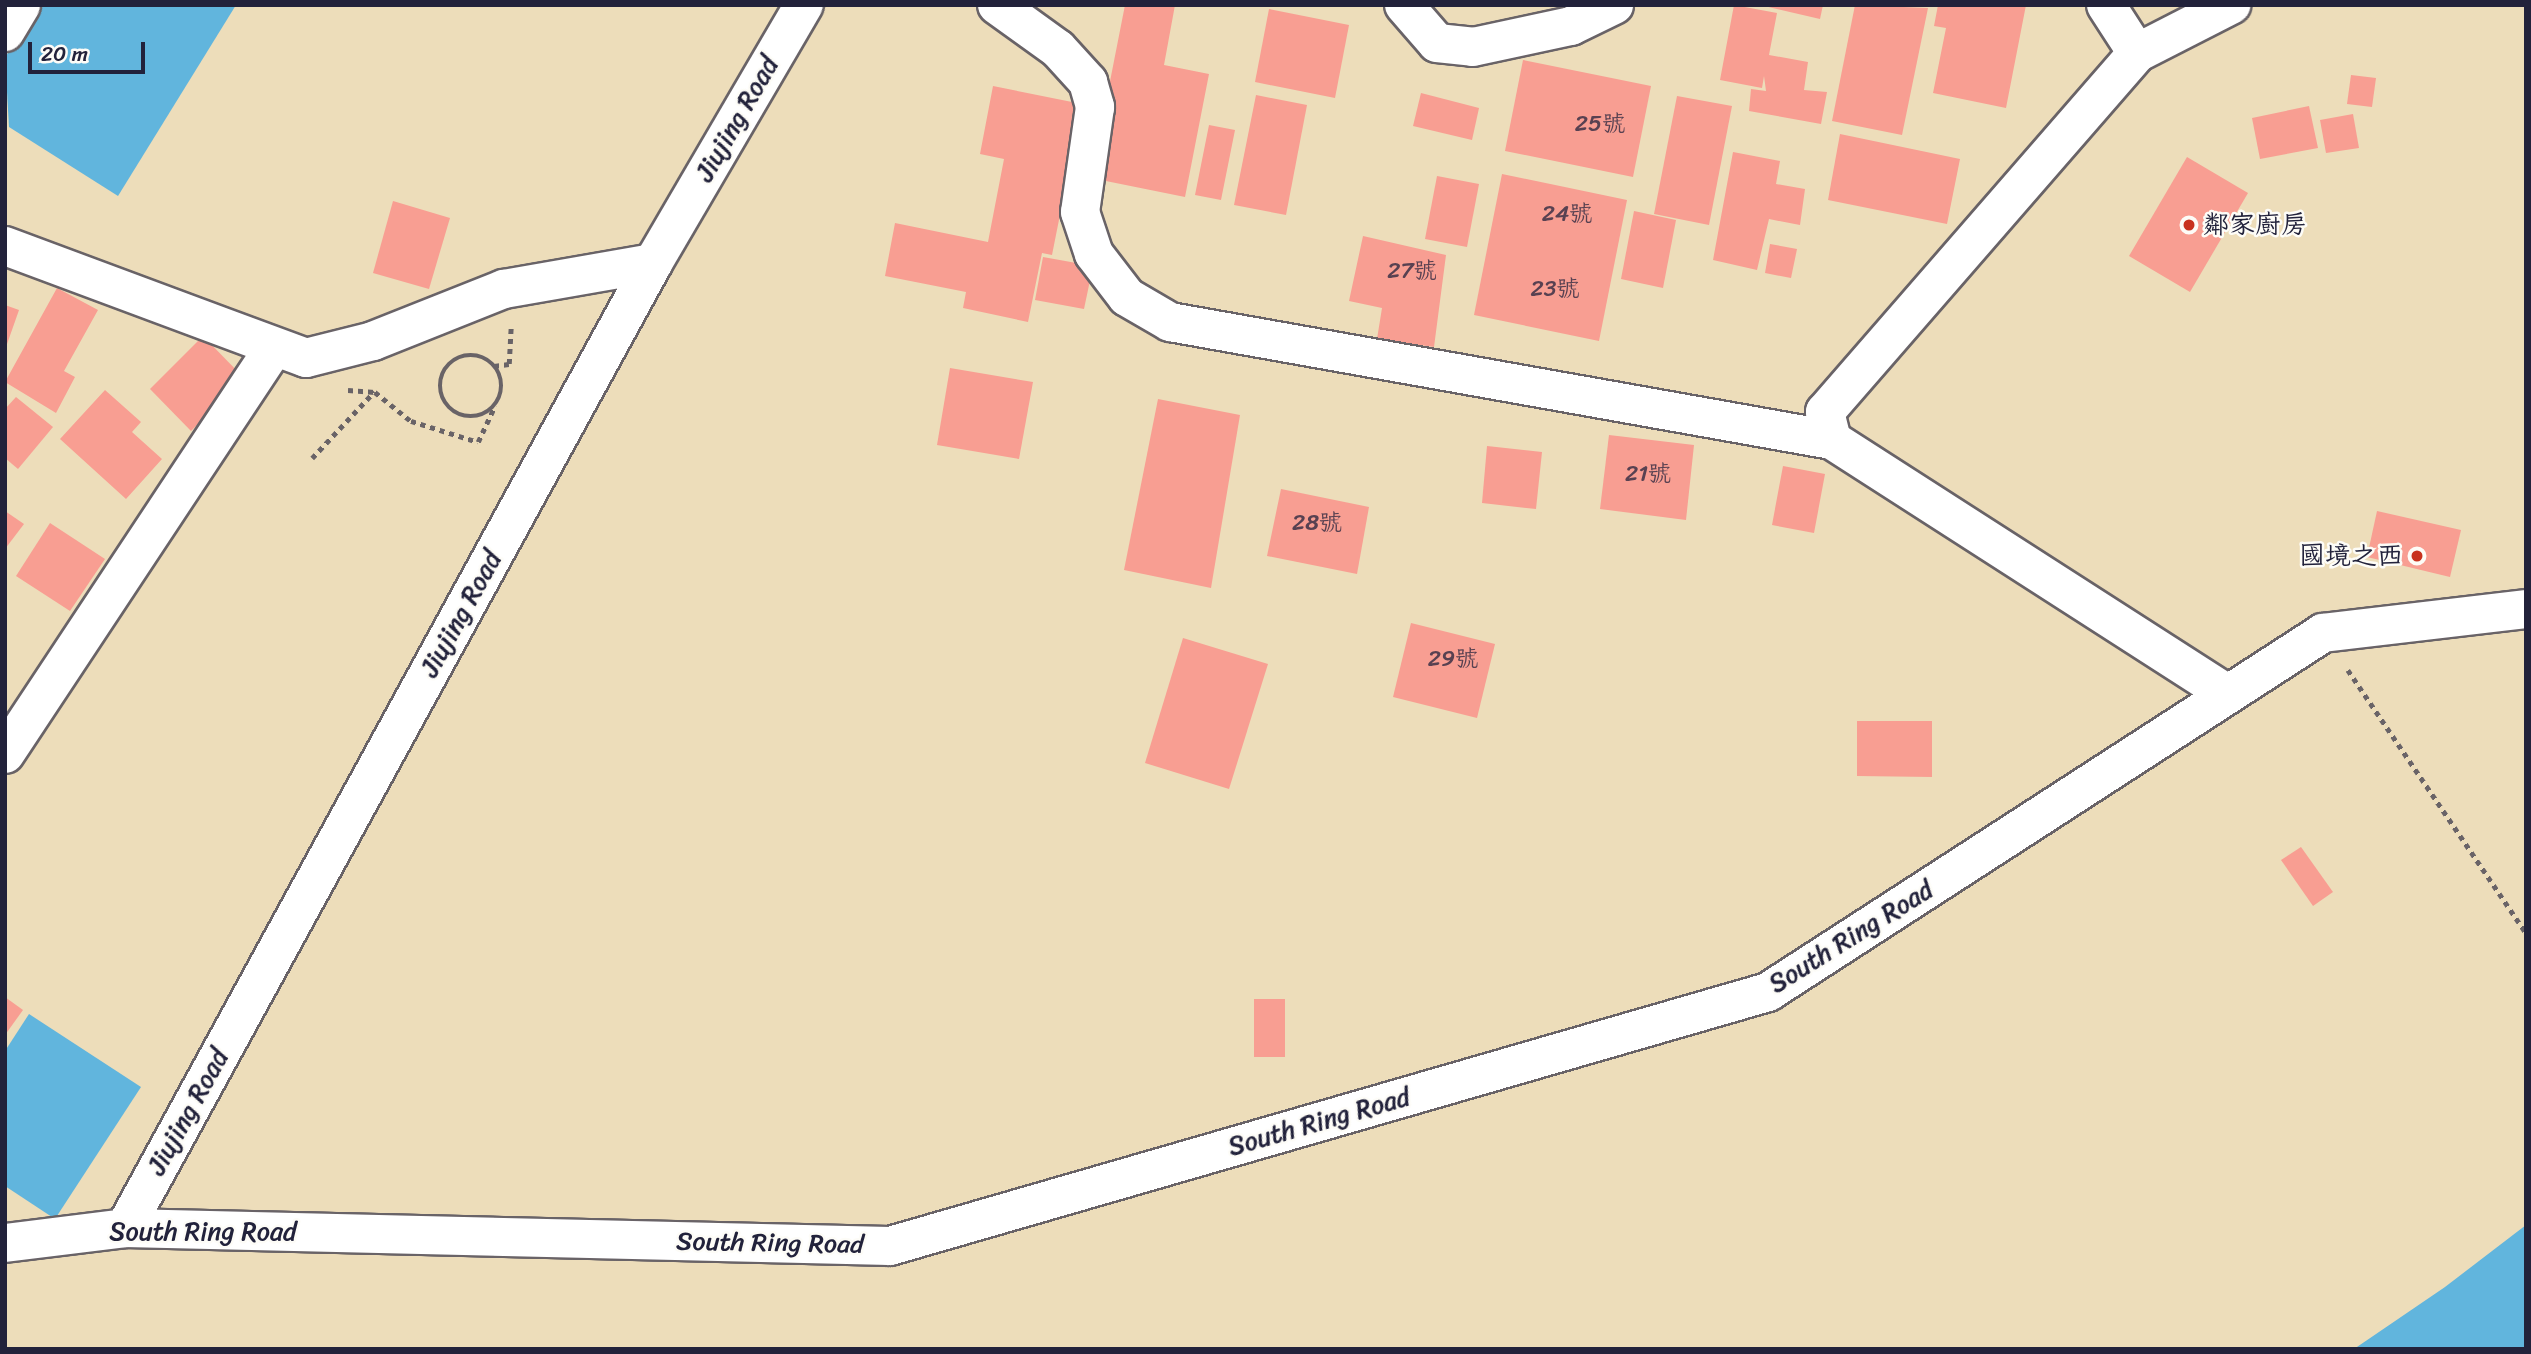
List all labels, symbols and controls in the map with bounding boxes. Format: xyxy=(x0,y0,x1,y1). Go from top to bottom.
scale bar xyxy=(32,28,149,72)
text: 20 m xyxy=(41,35,88,73)
street label: Jiujing Road xyxy=(689,51,785,187)
house number: 25號 xyxy=(1575,110,1625,138)
house number: 24號 xyxy=(1542,200,1592,228)
place label: 鄰家廚房 xyxy=(2203,209,2307,241)
marker: 鄰家廚房 xyxy=(2181,217,2197,233)
house number: 27號 xyxy=(1387,257,1437,285)
house number: 23號 xyxy=(1531,275,1579,303)
house number: 21號 xyxy=(1625,460,1671,488)
house number: 28號 xyxy=(1292,509,1342,537)
place label: 國境之西 xyxy=(2299,540,2403,572)
street label: Jiujing Road xyxy=(414,546,508,682)
marker: 國境之西 xyxy=(2409,548,2425,564)
house number: 29號 xyxy=(1428,645,1478,673)
street label: South Ring Road xyxy=(1763,874,1939,1000)
street label: Jiujing Road xyxy=(141,1044,235,1180)
street label: South Ring Road xyxy=(1224,1081,1414,1163)
street label: South Ring Road xyxy=(109,1216,297,1248)
street label: South Ring Road xyxy=(676,1226,864,1260)

